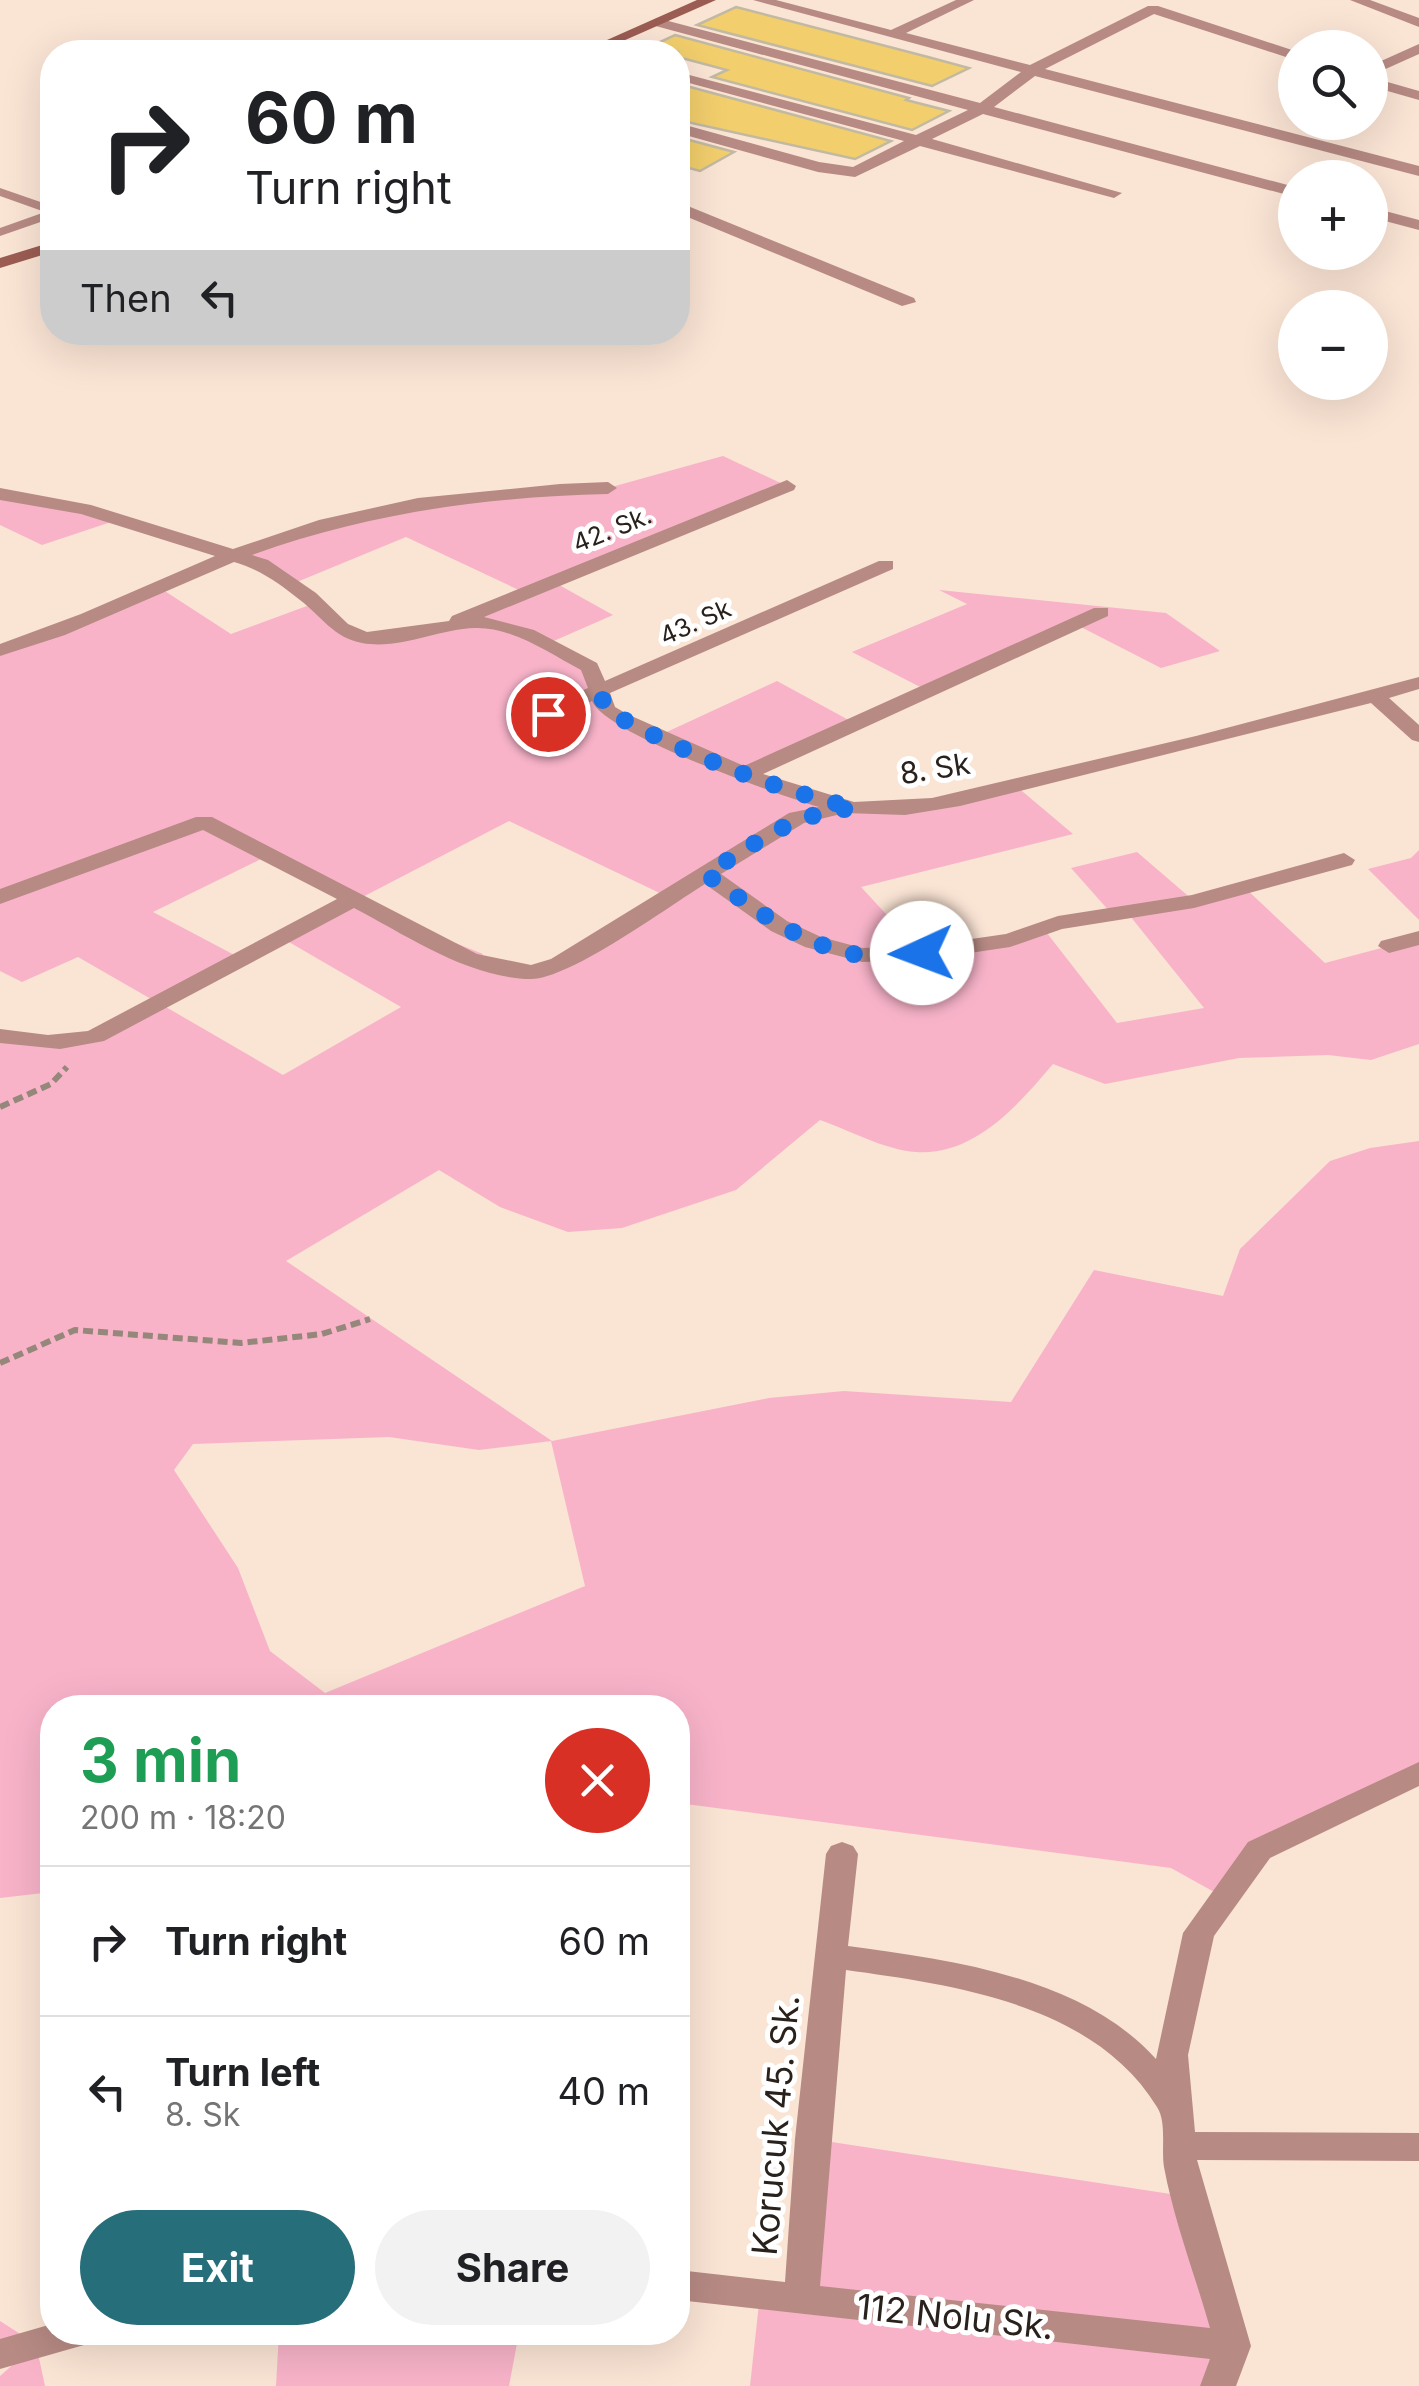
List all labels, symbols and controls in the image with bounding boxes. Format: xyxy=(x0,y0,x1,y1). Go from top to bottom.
map controls xyxy=(1278,30,1388,400)
button: search xyxy=(1278,30,1388,140)
text: 60 m xyxy=(245,75,418,160)
icon: right xyxy=(80,80,210,210)
text: Turn right xyxy=(245,160,452,215)
button: + xyxy=(1278,160,1388,270)
icon: left xyxy=(192,270,247,325)
text: Then xyxy=(80,275,172,321)
button: − xyxy=(1278,290,1388,400)
street label: 42. Sk. xyxy=(568,500,656,558)
street label: 43. Sk xyxy=(655,593,736,651)
pin xyxy=(506,672,591,757)
icon: arrive xyxy=(521,687,576,742)
street label: 8. Sk xyxy=(897,745,973,791)
position arrow xyxy=(870,901,974,1005)
text: 3 min xyxy=(80,1724,241,1796)
button: close xyxy=(545,1728,650,1833)
text: 200 m · 18:20 xyxy=(80,1798,286,1837)
icon: right xyxy=(80,1914,135,1969)
text: Turn right xyxy=(165,1918,347,1964)
text: 60 m xyxy=(558,1918,650,1964)
street label: Korucuk 45. Sk. xyxy=(743,1993,807,2257)
text: Turn left xyxy=(165,2049,320,2095)
icon: left xyxy=(80,2064,135,2119)
text: 40 m xyxy=(558,2068,650,2114)
text: 8. Sk xyxy=(165,2095,240,2134)
button: Exit xyxy=(80,2210,355,2325)
button: Share xyxy=(375,2210,650,2325)
street label: 112 Nolu Sk. xyxy=(855,2285,1056,2347)

